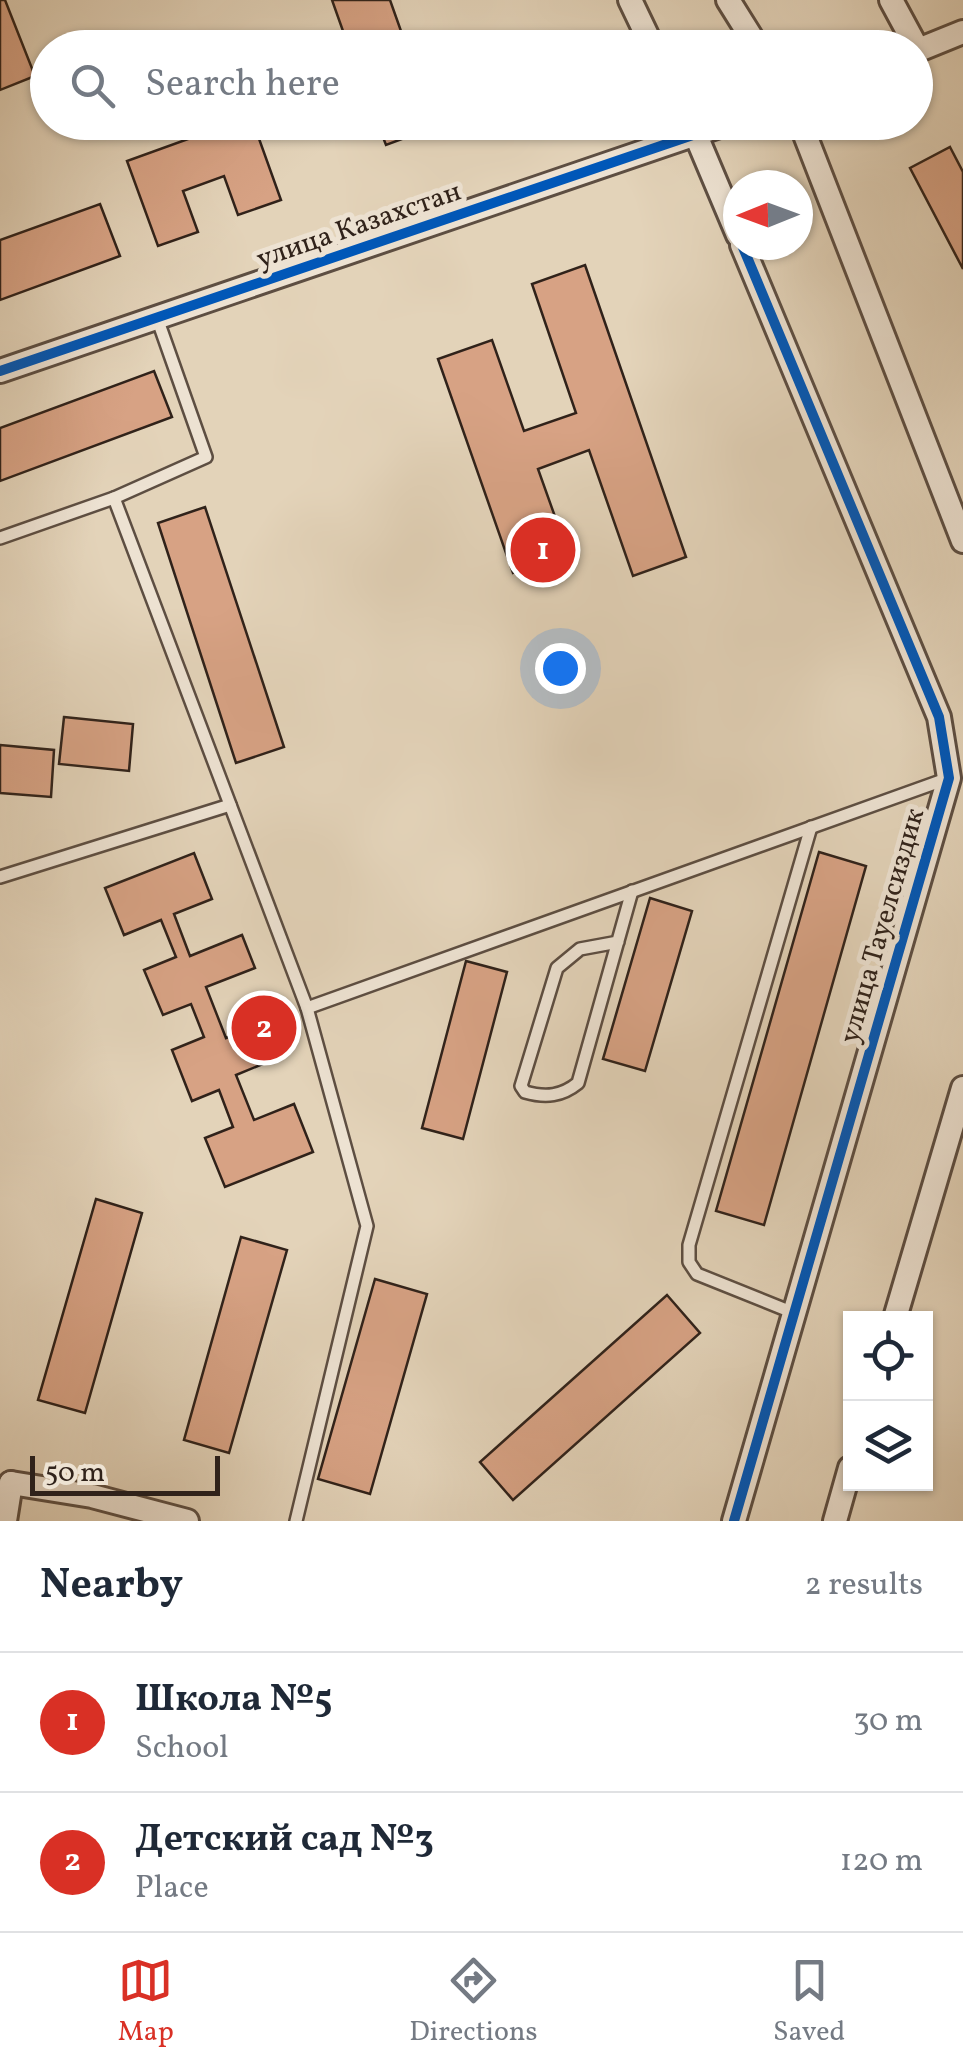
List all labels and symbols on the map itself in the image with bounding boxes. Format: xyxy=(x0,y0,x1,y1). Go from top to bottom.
north arrow xyxy=(723,170,813,260)
street label: улица Казахстан xyxy=(251,173,467,279)
pin: 1 xyxy=(510,512,576,588)
your location xyxy=(535,643,586,694)
street label: улица Тауелсиздик xyxy=(831,804,935,1048)
pin: 2 xyxy=(232,990,296,1066)
scale bar xyxy=(30,1451,220,1496)

